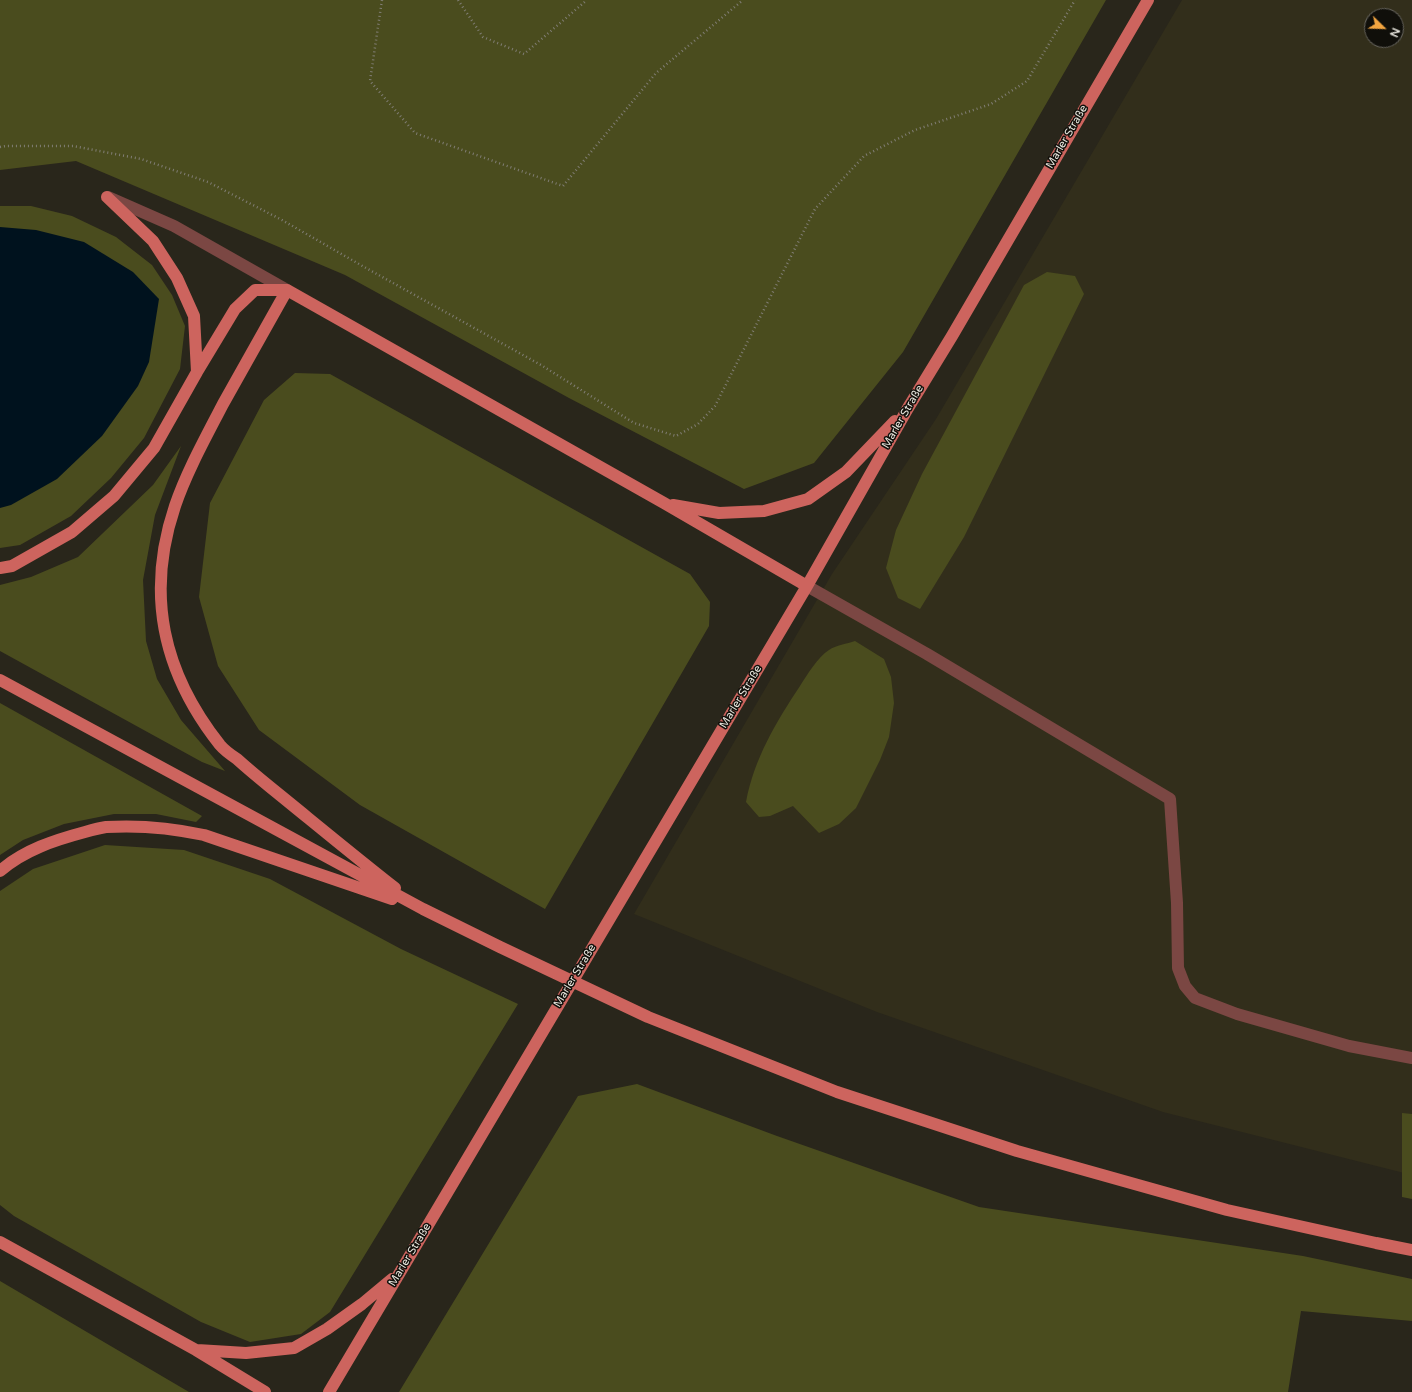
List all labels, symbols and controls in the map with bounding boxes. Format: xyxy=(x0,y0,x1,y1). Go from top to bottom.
north arrow xyxy=(1364,8,1404,48)
text: N xyxy=(1387,26,1402,39)
street label: Marler Straße xyxy=(1044,103,1090,171)
street label: Marler Straße xyxy=(880,383,926,451)
street label: Marler Straße xyxy=(717,663,765,731)
street label: Marler Straße xyxy=(551,942,599,1010)
street label: Marler Straße xyxy=(386,1221,434,1289)

